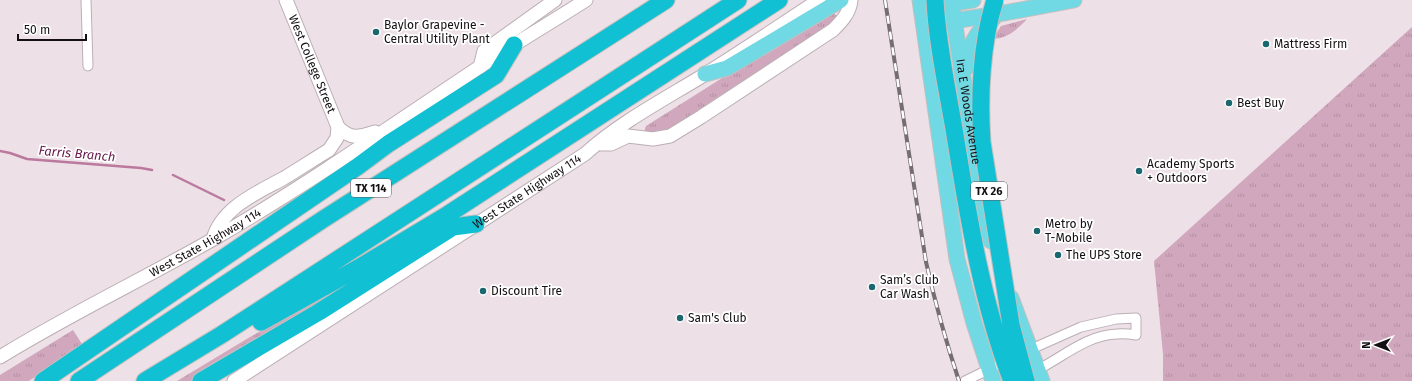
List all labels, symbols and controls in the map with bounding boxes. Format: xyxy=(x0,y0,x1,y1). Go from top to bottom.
street label: West College Street xyxy=(286,13,339,116)
scale bar xyxy=(18,16,86,42)
place label: Baylor Grapevine - Central Utility Plant xyxy=(384,18,490,46)
text: 50 m xyxy=(24,23,50,37)
marker: Baylor Grapevine - Central Utility Plant xyxy=(371,27,381,37)
place label: Mattress Firm xyxy=(1274,37,1347,51)
marker: Mattress Firm xyxy=(1261,39,1271,49)
street label: Ira E Woods Avenue xyxy=(953,58,983,166)
place label: Best Buy xyxy=(1237,96,1284,110)
marker: Best Buy xyxy=(1224,98,1234,108)
water label: Farris Branch xyxy=(38,143,116,164)
street label: West State Highway 114 xyxy=(470,151,584,232)
place label: Academy Sports + Outdoors xyxy=(1147,157,1235,185)
marker: Academy Sports + Outdoors xyxy=(1134,166,1144,176)
road number: TX 114 xyxy=(351,179,391,197)
road number: TX 26 xyxy=(971,182,1007,200)
street label: West State Highway 114 xyxy=(147,205,264,280)
place label: Metro by T-Mobile xyxy=(1045,217,1093,245)
marker: Metro by T-Mobile xyxy=(1032,226,1042,236)
place label: The UPS Store xyxy=(1066,248,1142,262)
marker: The UPS Store xyxy=(1053,250,1063,260)
place label: Sam’s Club Car Wash xyxy=(880,273,939,301)
marker: Sam’s Club Car Wash xyxy=(867,282,877,292)
place label: Discount Tire xyxy=(491,284,562,298)
marker: Discount Tire xyxy=(478,286,488,296)
place label: Sam's Club xyxy=(688,311,747,325)
marker: Sam's Club xyxy=(675,313,685,323)
north arrow xyxy=(1356,325,1396,365)
text: N xyxy=(1360,341,1373,349)

